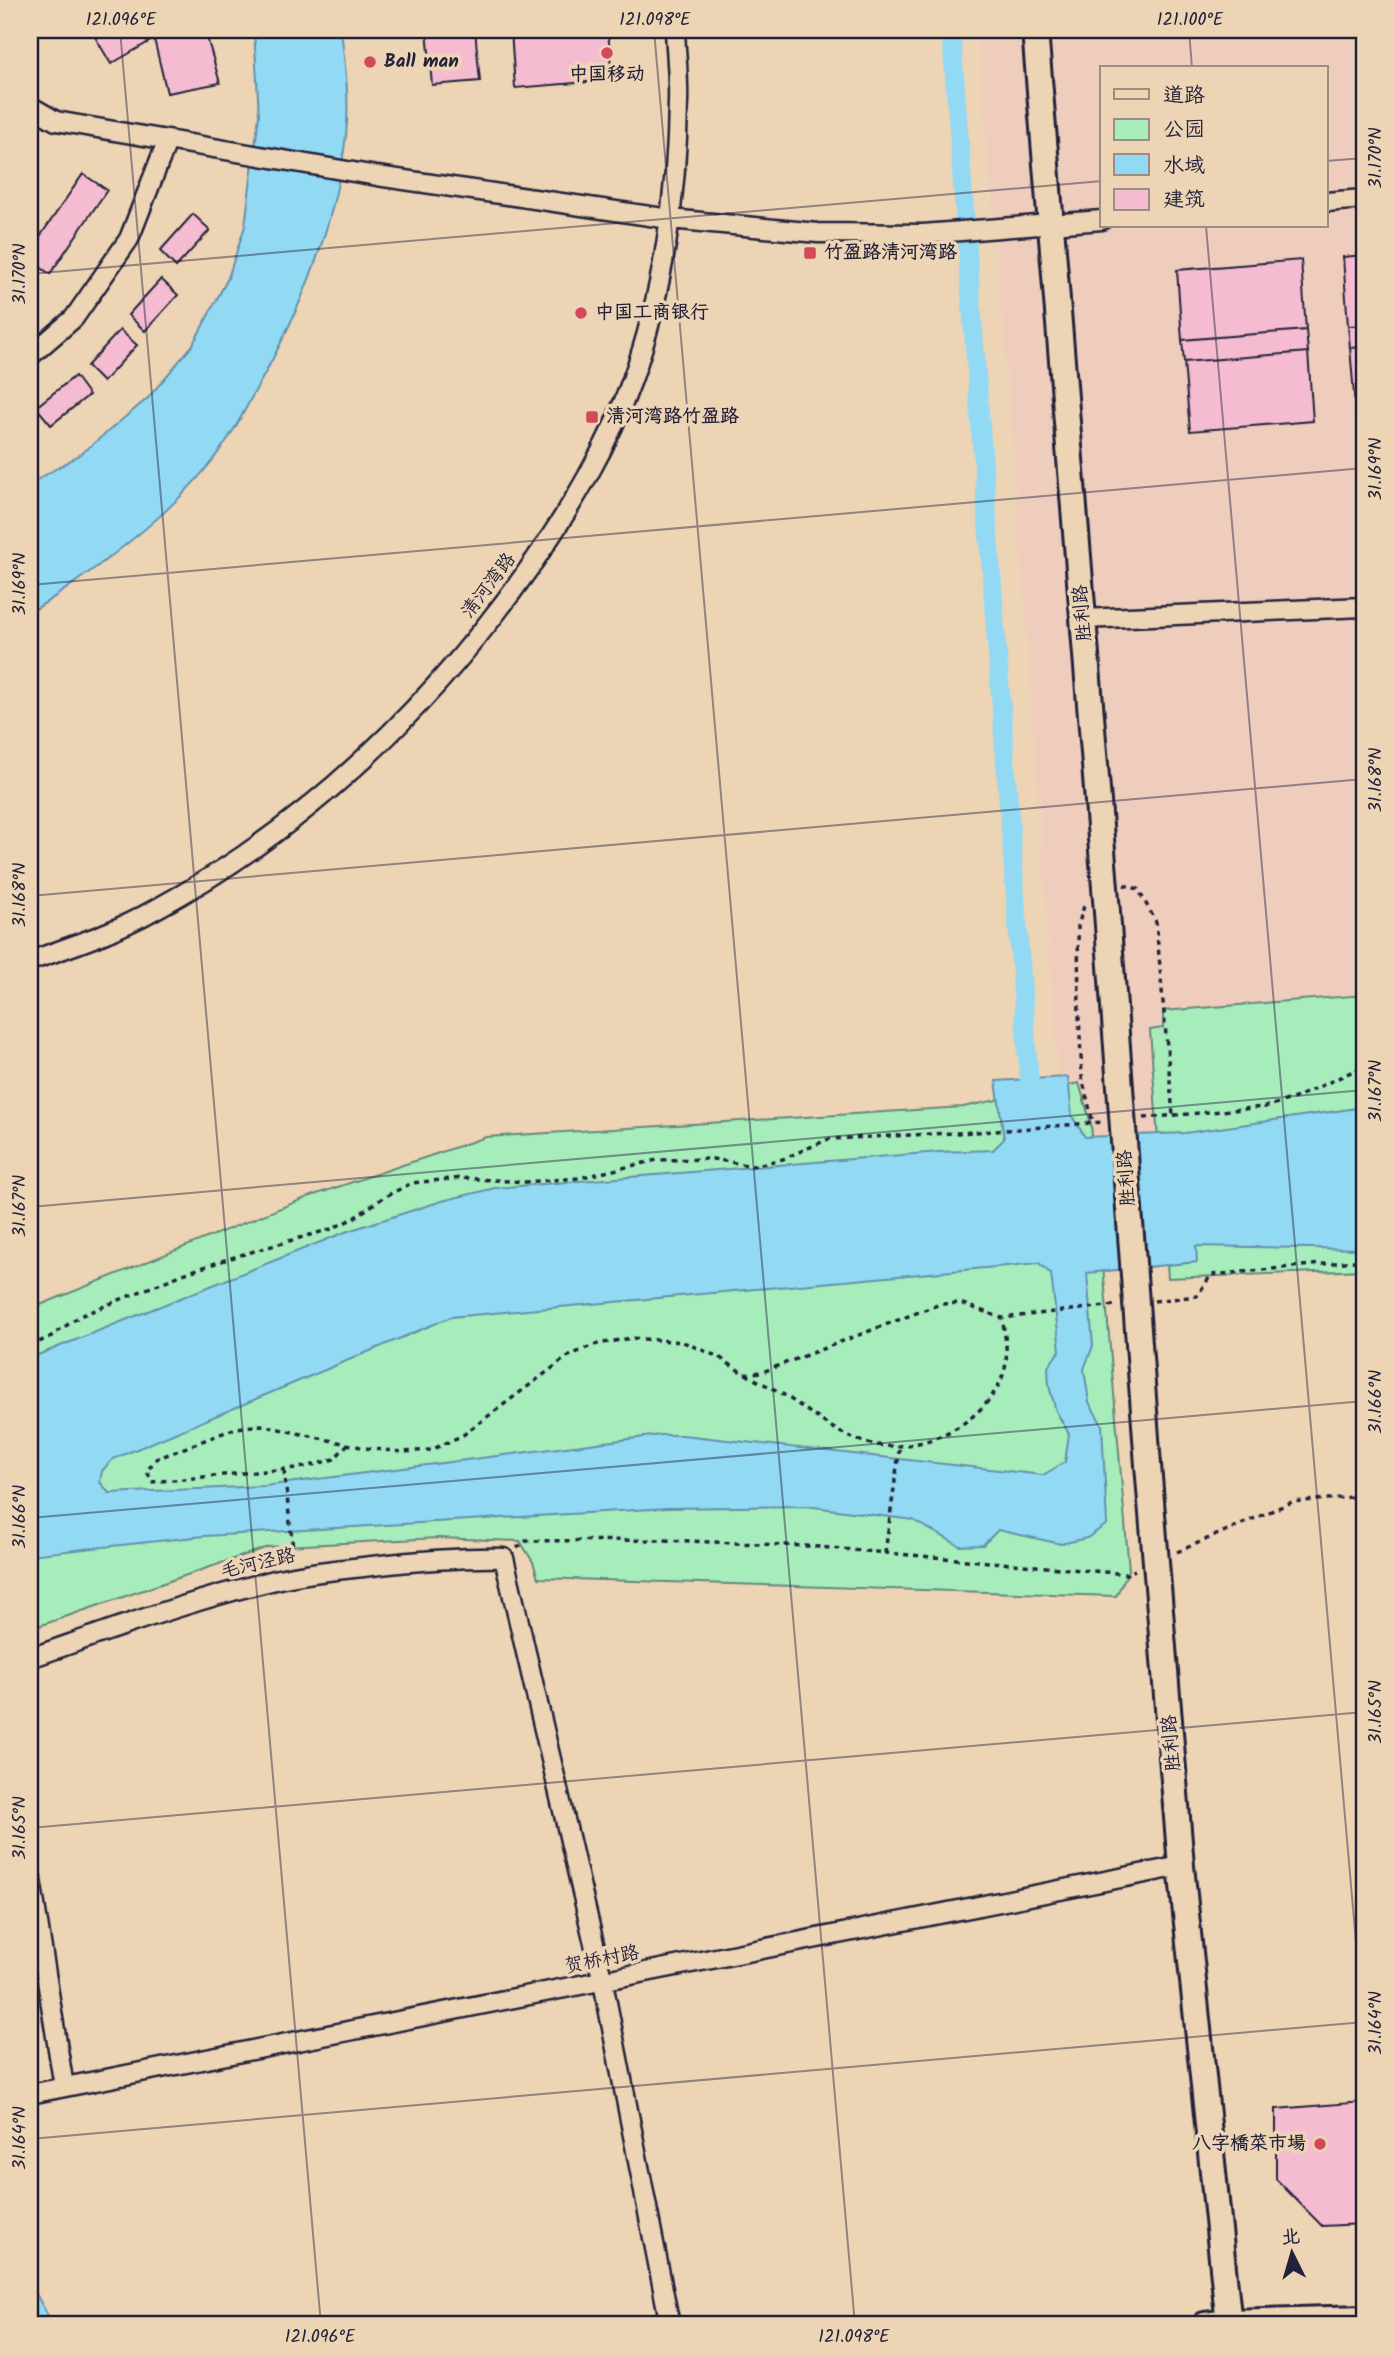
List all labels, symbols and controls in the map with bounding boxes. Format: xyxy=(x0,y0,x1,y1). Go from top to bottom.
text: 121.096°E xyxy=(86,6,157,35)
text: 121.098°E xyxy=(619,6,691,35)
text: 121.100°E xyxy=(1157,6,1224,35)
marker: 中国移动 xyxy=(599,45,615,61)
place label: Ball man xyxy=(384,47,459,77)
marker: Ball man xyxy=(362,54,378,70)
place label: 中国移动 xyxy=(569,60,645,90)
legend xyxy=(1100,66,1328,228)
text: 道路 xyxy=(1163,80,1205,113)
text: 公园 xyxy=(1163,114,1205,147)
text: 31.170°N xyxy=(1362,127,1391,189)
text: 水域 xyxy=(1163,150,1205,183)
text: 建筑 xyxy=(1163,184,1205,217)
place label: 竹盈路清河湾路 xyxy=(824,238,957,268)
text: 31.170°N xyxy=(6,243,35,305)
marker: 竹盈路清河湾路 xyxy=(802,245,818,261)
place label: 中国工商银行 xyxy=(595,298,709,328)
marker: 中国工商银行 xyxy=(573,305,589,321)
place label: 清河湾路竹盈路 xyxy=(606,402,739,432)
marker: 清河湾路竹盈路 xyxy=(584,409,600,425)
text: 31.169°N xyxy=(1362,438,1391,500)
street label: 清河湾路 xyxy=(454,547,524,625)
text: 31.169°N xyxy=(6,553,35,615)
street label: 胜利路 xyxy=(1066,583,1100,643)
text: 31.168°N xyxy=(1362,748,1391,812)
text: 31.168°N xyxy=(6,863,35,927)
text: 31.167°N xyxy=(1362,1060,1391,1122)
street label: 胜利路 xyxy=(1110,1149,1144,1207)
text: 31.167°N xyxy=(6,1175,35,1237)
text: 31.166°N xyxy=(1362,1370,1391,1434)
text: 31.166°N xyxy=(6,1485,35,1549)
street label: 毛河泾路 xyxy=(218,1541,298,1587)
text: 31.165°N xyxy=(1362,1680,1391,1744)
street label: 胜利路 xyxy=(1155,1713,1189,1773)
text: 31.165°N xyxy=(6,1796,35,1860)
street label: 贺桥村路 xyxy=(562,1938,642,1982)
text: 31.164°N xyxy=(1362,1991,1391,2055)
text: 31.164°N xyxy=(6,2106,35,2170)
place label: 八字橋菜市場 xyxy=(1192,2129,1306,2159)
marker: 八字橋菜市場 xyxy=(1312,2136,1328,2152)
north arrow xyxy=(1258,2218,1328,2288)
text: 北 xyxy=(1280,2222,1301,2254)
text: 121.096°E xyxy=(285,2323,356,2352)
text: 121.098°E xyxy=(818,2323,890,2352)

